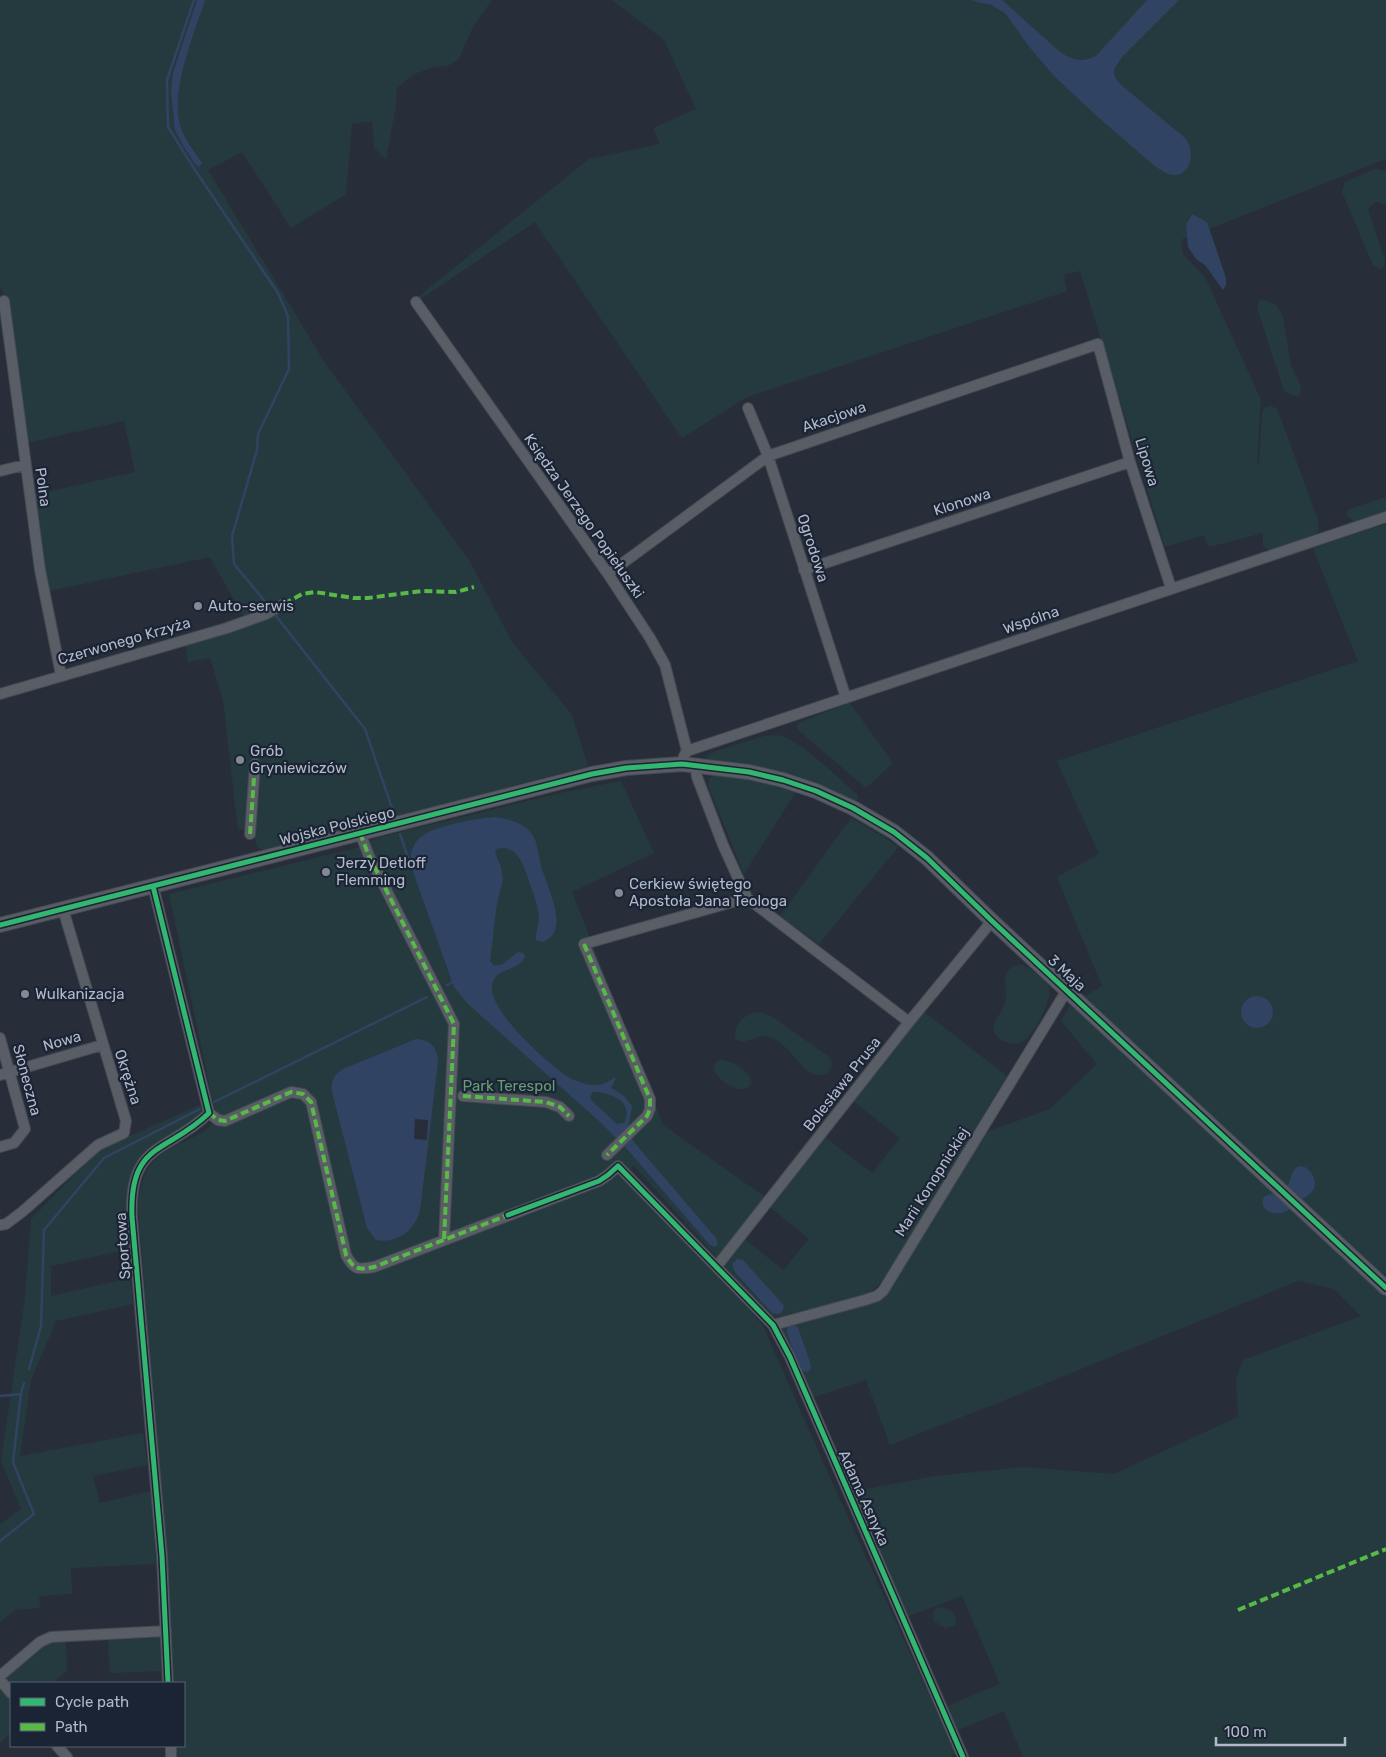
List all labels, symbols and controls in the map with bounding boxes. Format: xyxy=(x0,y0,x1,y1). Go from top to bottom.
street label: Akacjowa xyxy=(800,398,868,436)
street label: Księdza Jerzego Popiełuszki xyxy=(520,430,648,602)
street label: Lipowa xyxy=(1131,436,1163,488)
street label: Polna xyxy=(31,466,55,508)
street label: Klonowa xyxy=(931,484,993,520)
street label: Ogrodowa xyxy=(794,512,832,584)
place label: Auto-serwis xyxy=(208,597,294,615)
marker: Auto-serwis xyxy=(192,600,204,612)
street label: Wspólna xyxy=(1001,602,1061,638)
street label: Czerwonego Krzyża xyxy=(56,613,192,669)
place label: Grób Gryniewiczów xyxy=(250,742,347,777)
marker: Grób Gryniewiczów xyxy=(234,754,246,766)
street label: Wojska Polskiego xyxy=(278,803,396,849)
place label: Jerzy Detloff Flemming xyxy=(336,854,426,889)
marker: Jerzy Detloff Flemming xyxy=(320,866,332,878)
place label: Cerkiew świętego Apostoła Jana Teologa xyxy=(629,875,787,910)
marker: Cerkiew świętego Apostoła Jana Teologa xyxy=(613,887,625,899)
street label: 3 Maja xyxy=(1044,951,1090,995)
place label: Wulkanizacja xyxy=(35,985,124,1003)
marker: Wulkanizacja xyxy=(19,988,31,1000)
street label: Nowa xyxy=(41,1027,83,1055)
street label: Bolesława Prusa xyxy=(800,1033,884,1135)
street label: Słoneczna xyxy=(9,1042,45,1118)
street label: Okrężna xyxy=(111,1047,145,1107)
park label: Park Terespol xyxy=(463,1077,555,1095)
street label: Marii Konopnickiej xyxy=(891,1124,973,1240)
street label: Sportowa xyxy=(112,1212,134,1280)
street label: Adama Asnyka xyxy=(835,1447,893,1549)
legend xyxy=(10,1682,185,1747)
text: Cycle path xyxy=(55,1693,129,1711)
scale bar xyxy=(1216,1714,1345,1746)
text: Path xyxy=(55,1718,88,1736)
text: 100 m xyxy=(1224,1723,1266,1741)

